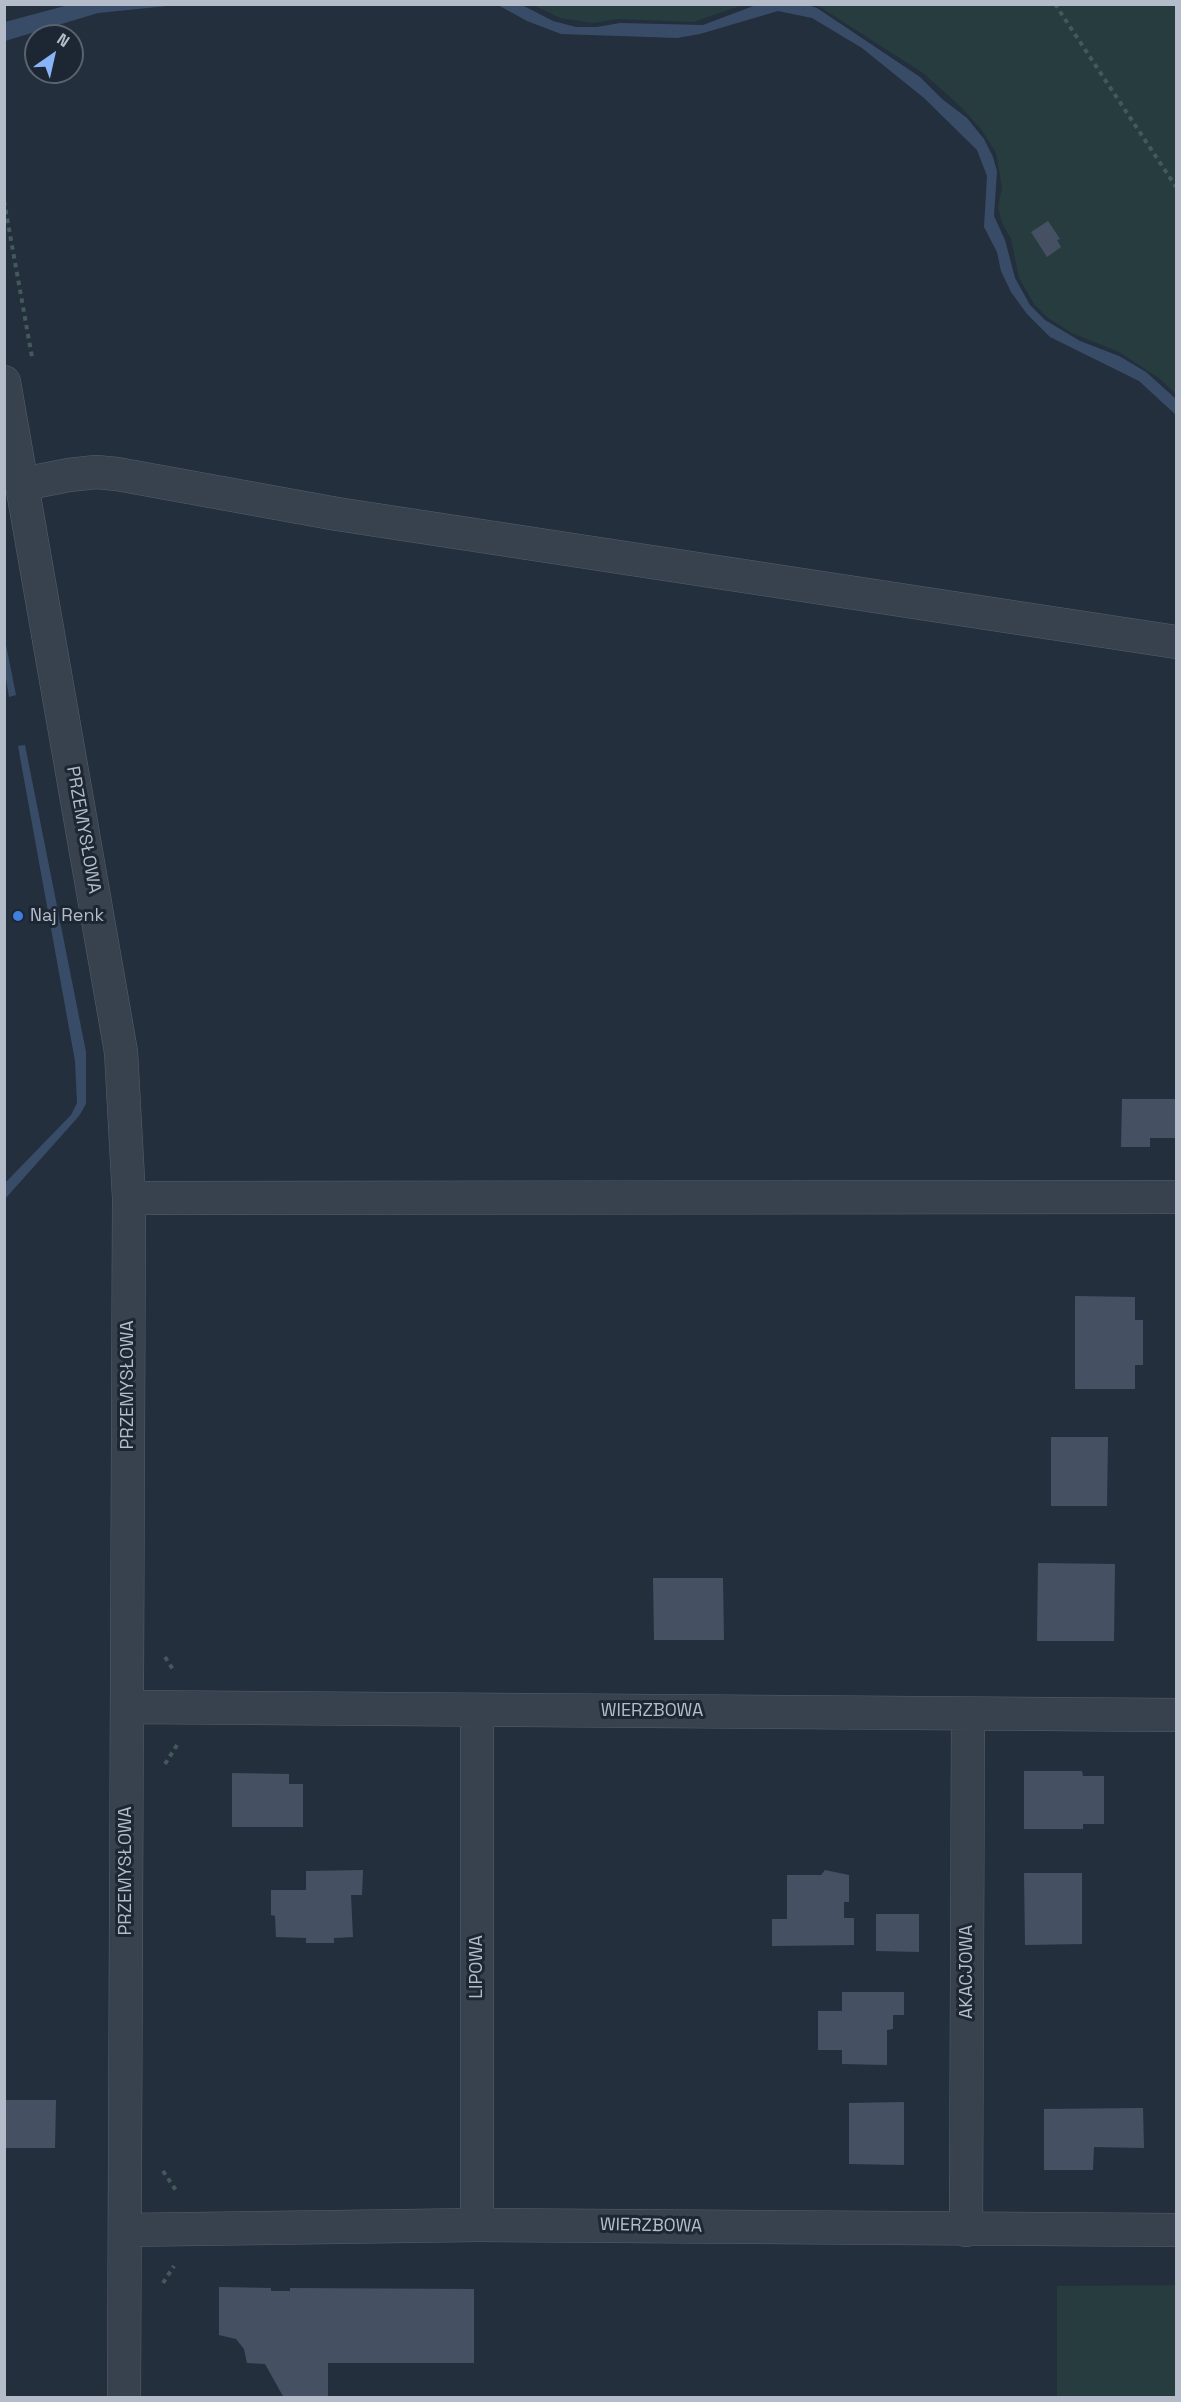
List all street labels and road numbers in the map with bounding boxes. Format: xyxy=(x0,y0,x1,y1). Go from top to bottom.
street label: PRZEMYSŁOWA xyxy=(61,765,105,895)
street label: PRZEMYSŁOWA xyxy=(117,1321,139,1449)
street label: WIERZBOWA xyxy=(601,1700,703,1722)
street label: PRZEMYSŁOWA xyxy=(115,1807,137,1935)
street label: AKACJOWA xyxy=(956,1925,978,2019)
street label: LIPOWA xyxy=(466,1935,488,1999)
street label: WIERZBOWA xyxy=(600,2214,702,2238)

